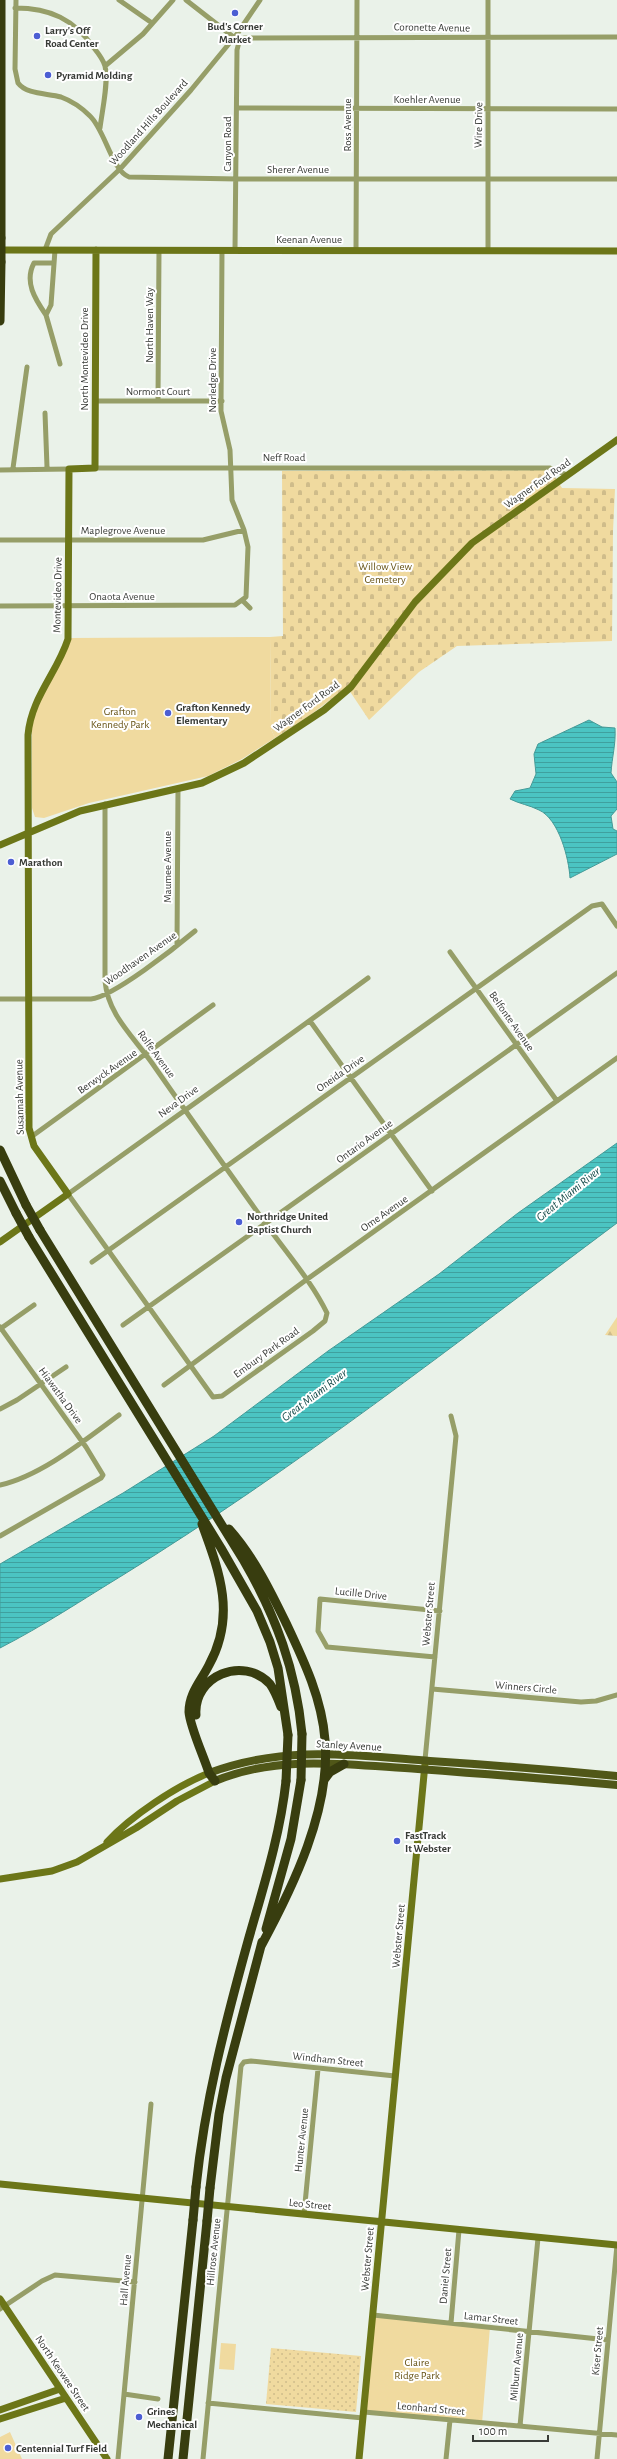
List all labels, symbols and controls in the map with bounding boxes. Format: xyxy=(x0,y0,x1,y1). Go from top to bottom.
marker: Bud's Corner Market xyxy=(230,8,240,18)
place label: Bud's Corner Market xyxy=(207,21,263,45)
street label: Coronette Avenue xyxy=(394,21,470,34)
place label: Larry's Off Road Center xyxy=(45,25,99,49)
marker: Larry's Off Road Center xyxy=(32,31,42,41)
marker: Pyramid Molding xyxy=(43,70,53,80)
place label: Pyramid Molding xyxy=(56,70,133,81)
street label: Woodland Hills Boulevard xyxy=(107,77,190,167)
street label: Koehler Avenue xyxy=(393,94,461,105)
street label: Ross Avenue xyxy=(342,98,353,152)
street label: Wire Drive xyxy=(473,102,484,148)
street label: Canyon Road xyxy=(222,116,233,172)
street label: Sherer Avenue xyxy=(267,164,329,175)
street label: Keenan Avenue xyxy=(276,234,342,245)
street label: North Haven Way xyxy=(144,287,155,363)
street label: North Montevideo Drive xyxy=(79,307,90,411)
street label: Norledge Drive xyxy=(207,348,218,412)
street label: Normont Court xyxy=(126,386,191,397)
street label: Neff Road xyxy=(263,452,306,463)
street label: Wagner Ford Road xyxy=(502,456,573,510)
street label: Maplegrove Avenue xyxy=(81,525,165,536)
street label: Montevideo Drive xyxy=(51,557,64,633)
park label: Willow View Cemetery xyxy=(358,561,412,585)
street label: Onaota Avenue xyxy=(89,591,155,602)
street label: Wagner Ford Road xyxy=(271,679,341,734)
place label: Grafton Kennedy Elementary xyxy=(176,702,250,726)
park label: Grafton Kennedy Park xyxy=(91,706,149,730)
marker: Grafton Kennedy Elementary xyxy=(163,708,173,718)
street label: Maumee Avenue xyxy=(162,831,173,903)
marker: Marathon xyxy=(6,857,16,867)
place label: Marathon xyxy=(19,857,63,868)
street label: Woodhaven Avenue xyxy=(102,929,179,987)
street label: Belfonte Avenue xyxy=(487,989,536,1053)
street label: Rolfe Avenue xyxy=(136,1028,177,1080)
street label: Berwyck Avenue xyxy=(76,1047,139,1096)
street label: Oneida Drive xyxy=(314,1053,366,1094)
street label: Susannah Avenue xyxy=(13,1059,26,1135)
street label: Neva Drive xyxy=(156,1083,200,1120)
street label: Ontario Avenue xyxy=(334,1117,394,1165)
water label: Great Miami River xyxy=(534,1164,603,1223)
street label: Ome Avenue xyxy=(359,1193,410,1234)
place label: Northridge United Baptist Church xyxy=(247,1211,328,1235)
marker: Northridge United Baptist Church xyxy=(234,1217,244,1227)
street label: Embury Park Road xyxy=(231,1325,301,1380)
street label: Hiawatha Drive xyxy=(37,1365,85,1425)
water label: Great Miami River xyxy=(279,1366,350,1423)
street label: Webster Street xyxy=(420,1581,437,1646)
street label: Lucille Drive xyxy=(334,1585,388,1602)
street label: Winners Circle xyxy=(495,1679,557,1696)
street label: Stanley Avenue xyxy=(316,1738,382,1753)
place label: FastTrack It Webster xyxy=(405,1830,451,1854)
marker: FastTrack It Webster xyxy=(392,1836,402,1846)
street label: Webster Street xyxy=(390,1903,407,1968)
street label: Windham Street xyxy=(292,2050,364,2069)
street label: Hunter Avenue xyxy=(293,2107,310,2173)
street label: Leo Street xyxy=(288,2197,332,2212)
street label: Hillrose Avenue xyxy=(204,2218,222,2286)
street label: Webster Street xyxy=(359,2226,376,2291)
street label: Daniel Street xyxy=(438,2247,453,2304)
street label: Hall Avenue xyxy=(118,2254,133,2306)
street label: Lamar Street xyxy=(463,2310,519,2327)
street label: Kiser Street xyxy=(590,2326,605,2376)
street label: Milburn Avenue xyxy=(508,2333,525,2402)
street label: North Keowee Street xyxy=(33,2334,92,2413)
park label: Claire Ridge Park xyxy=(394,2357,440,2381)
street label: Leonhard Street xyxy=(397,2400,466,2417)
place label: Grines Mechanical xyxy=(147,2406,197,2430)
marker: Grines Mechanical xyxy=(134,2412,144,2422)
scale bar xyxy=(473,2417,548,2443)
text: 100 m xyxy=(479,2425,507,2437)
marker: Centennial Turf Field xyxy=(3,2443,13,2453)
place label: Centennial Turf Field xyxy=(16,2443,107,2454)

